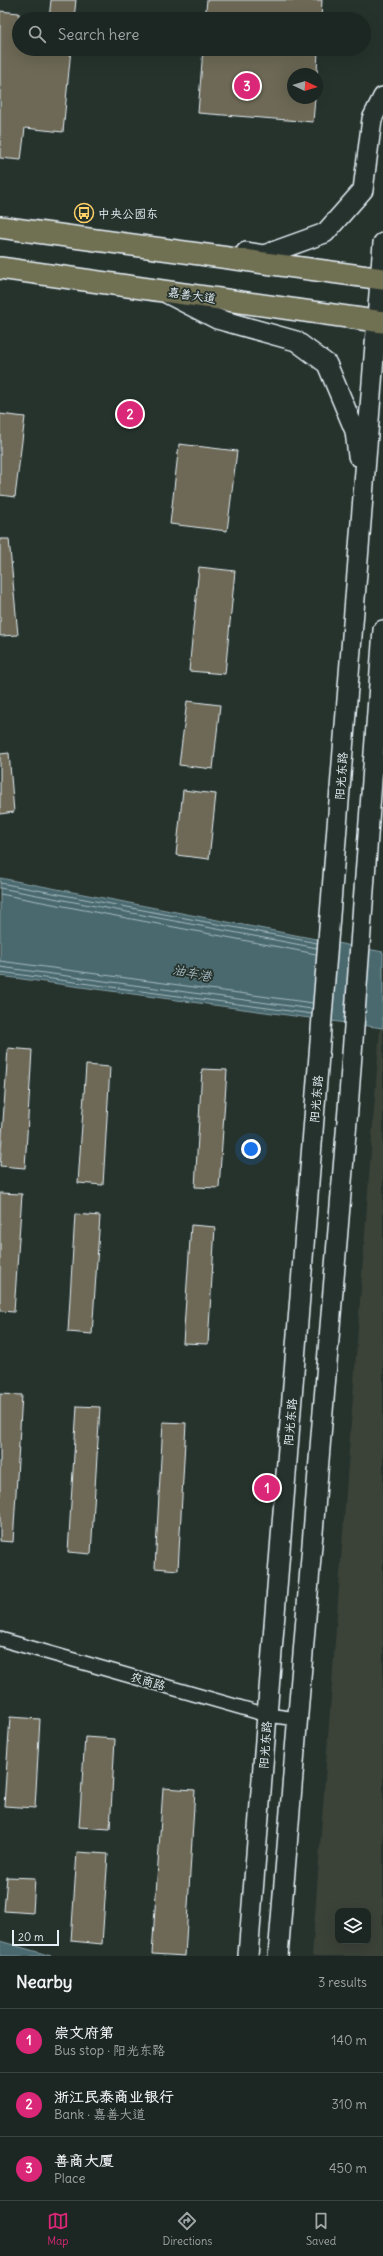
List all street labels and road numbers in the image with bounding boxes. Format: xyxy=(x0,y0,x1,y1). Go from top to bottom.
street label: 嘉善大道 xyxy=(167,284,217,306)
street label: 阳光东路 xyxy=(332,752,350,800)
street label: 阳光东路 xyxy=(306,1074,326,1124)
street label: 阳光东路 xyxy=(280,1397,300,1447)
street label: 农商路 xyxy=(129,1669,167,1693)
street label: 阳光东路 xyxy=(256,1721,274,1769)

